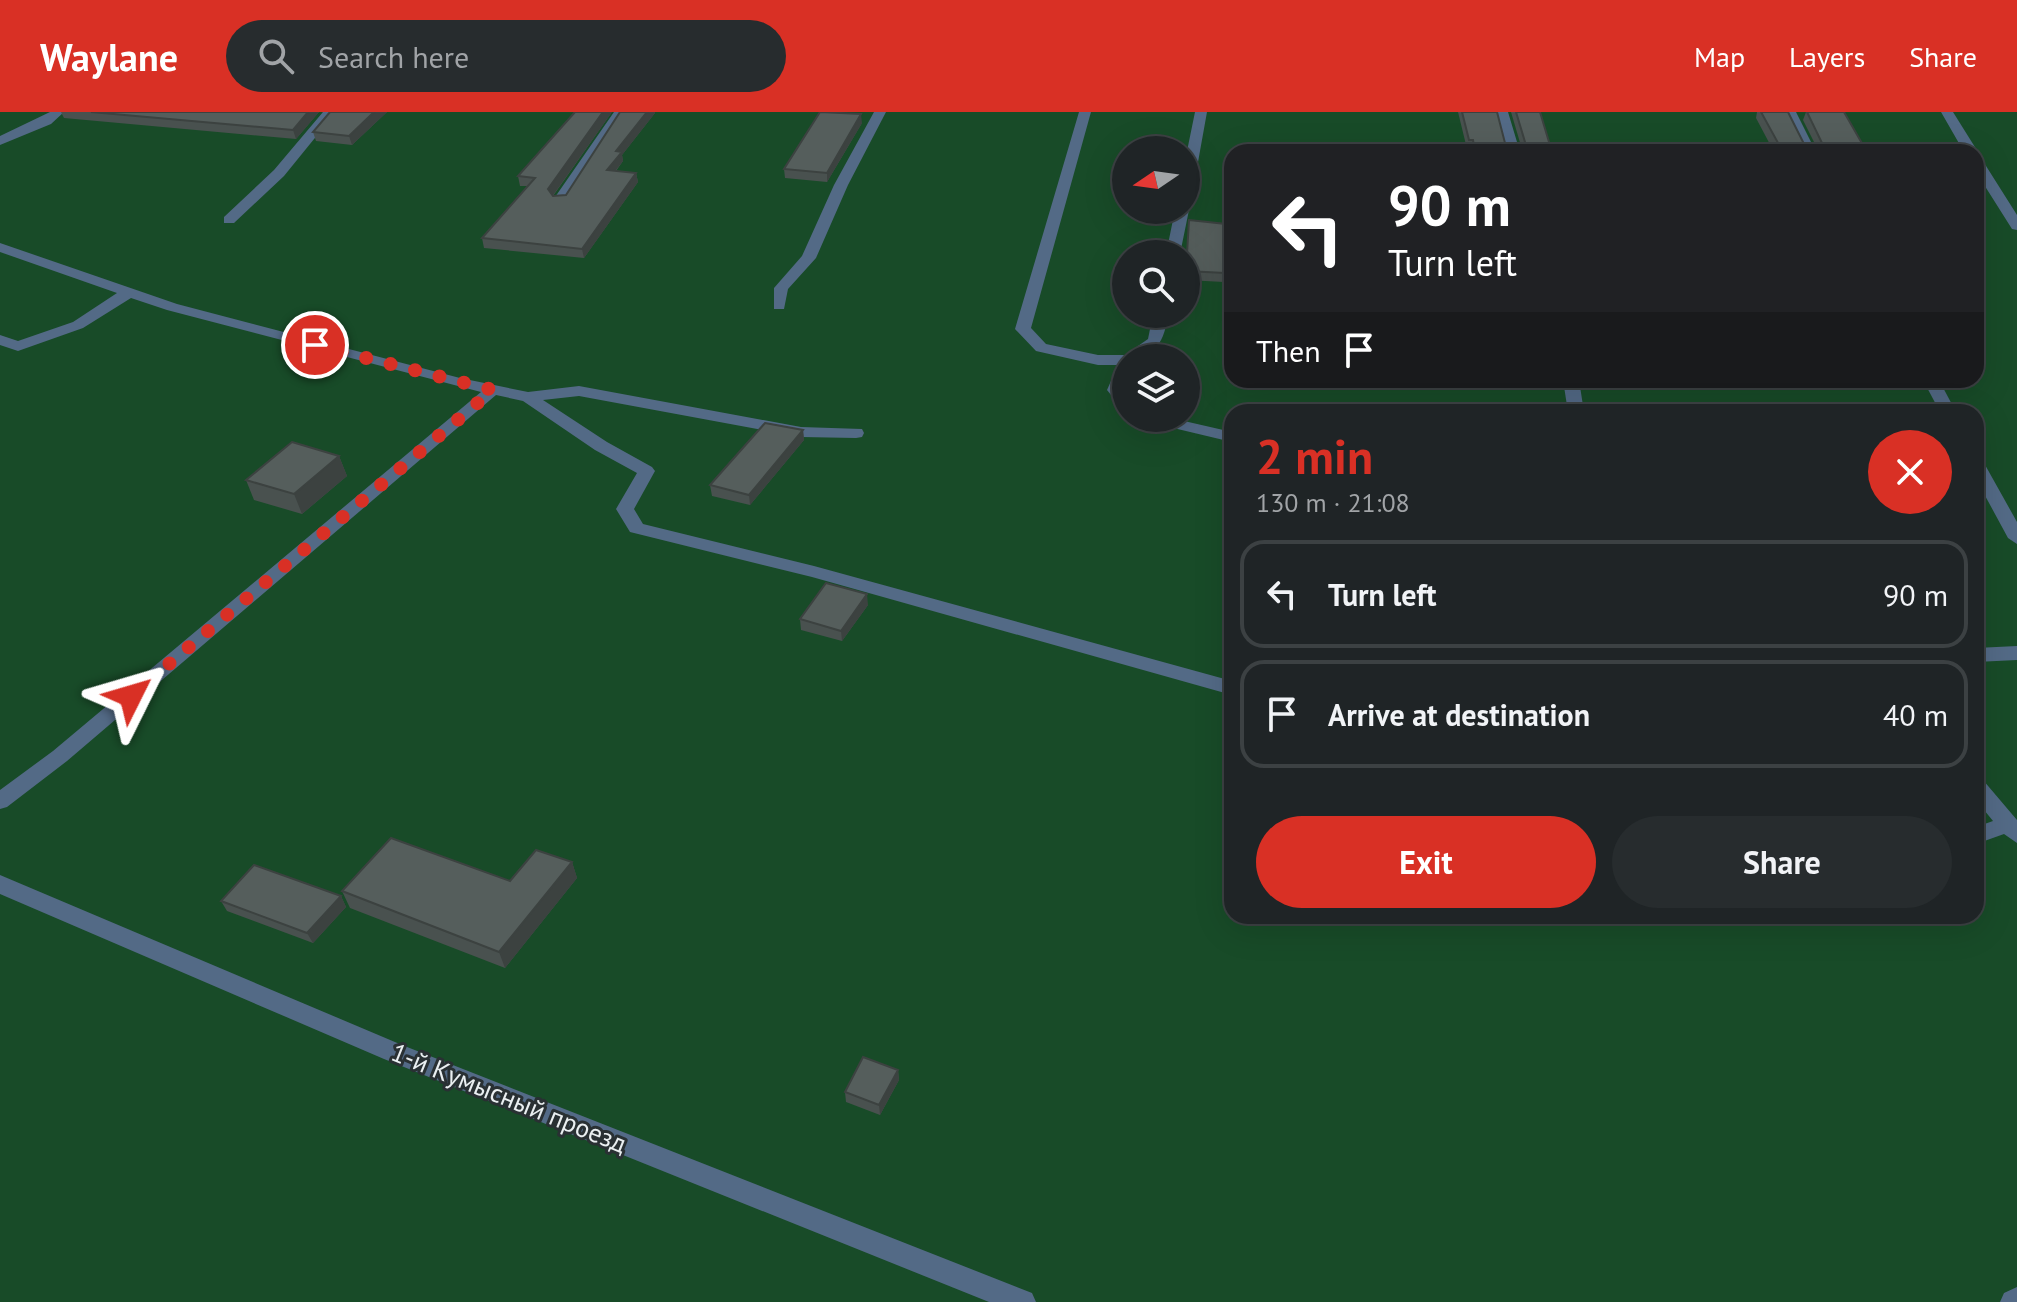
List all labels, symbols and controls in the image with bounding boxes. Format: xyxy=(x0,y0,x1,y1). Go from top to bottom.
search box xyxy=(226,20,786,92)
text: Waylane xyxy=(40,32,178,81)
icon: search xyxy=(254,34,298,78)
text: Search here xyxy=(318,37,469,76)
text: Map xyxy=(1694,38,1745,75)
text: Layers xyxy=(1789,38,1865,75)
text: Share xyxy=(1909,38,1977,75)
north arrow xyxy=(1112,136,1200,224)
map controls xyxy=(1112,136,1200,432)
text: 90 m xyxy=(1388,169,1511,241)
icon: left xyxy=(1256,176,1360,280)
text: Turn left xyxy=(1388,239,1517,286)
button: search xyxy=(1112,240,1200,328)
pin xyxy=(281,311,349,379)
icon: arrive xyxy=(293,323,337,367)
icon: arrive xyxy=(1337,328,1381,372)
text: Then xyxy=(1256,331,1321,370)
button: layers xyxy=(1112,344,1200,432)
text: 2 min xyxy=(1256,425,1373,487)
button: close xyxy=(1868,430,1952,514)
text: 130 m · 21:08 xyxy=(1256,486,1410,519)
icon: left xyxy=(1260,572,1304,616)
text: Turn left xyxy=(1328,575,1436,614)
text: 90 m xyxy=(1883,575,1948,614)
position arrow xyxy=(89,654,173,738)
icon: arrive xyxy=(1260,692,1304,736)
text: Arrive at destination xyxy=(1328,695,1590,734)
text: 40 m xyxy=(1883,695,1948,734)
button: Exit xyxy=(1256,816,1596,908)
button: Share xyxy=(1612,816,1952,908)
street label: 1-й Кумысный проезд xyxy=(387,1035,632,1160)

